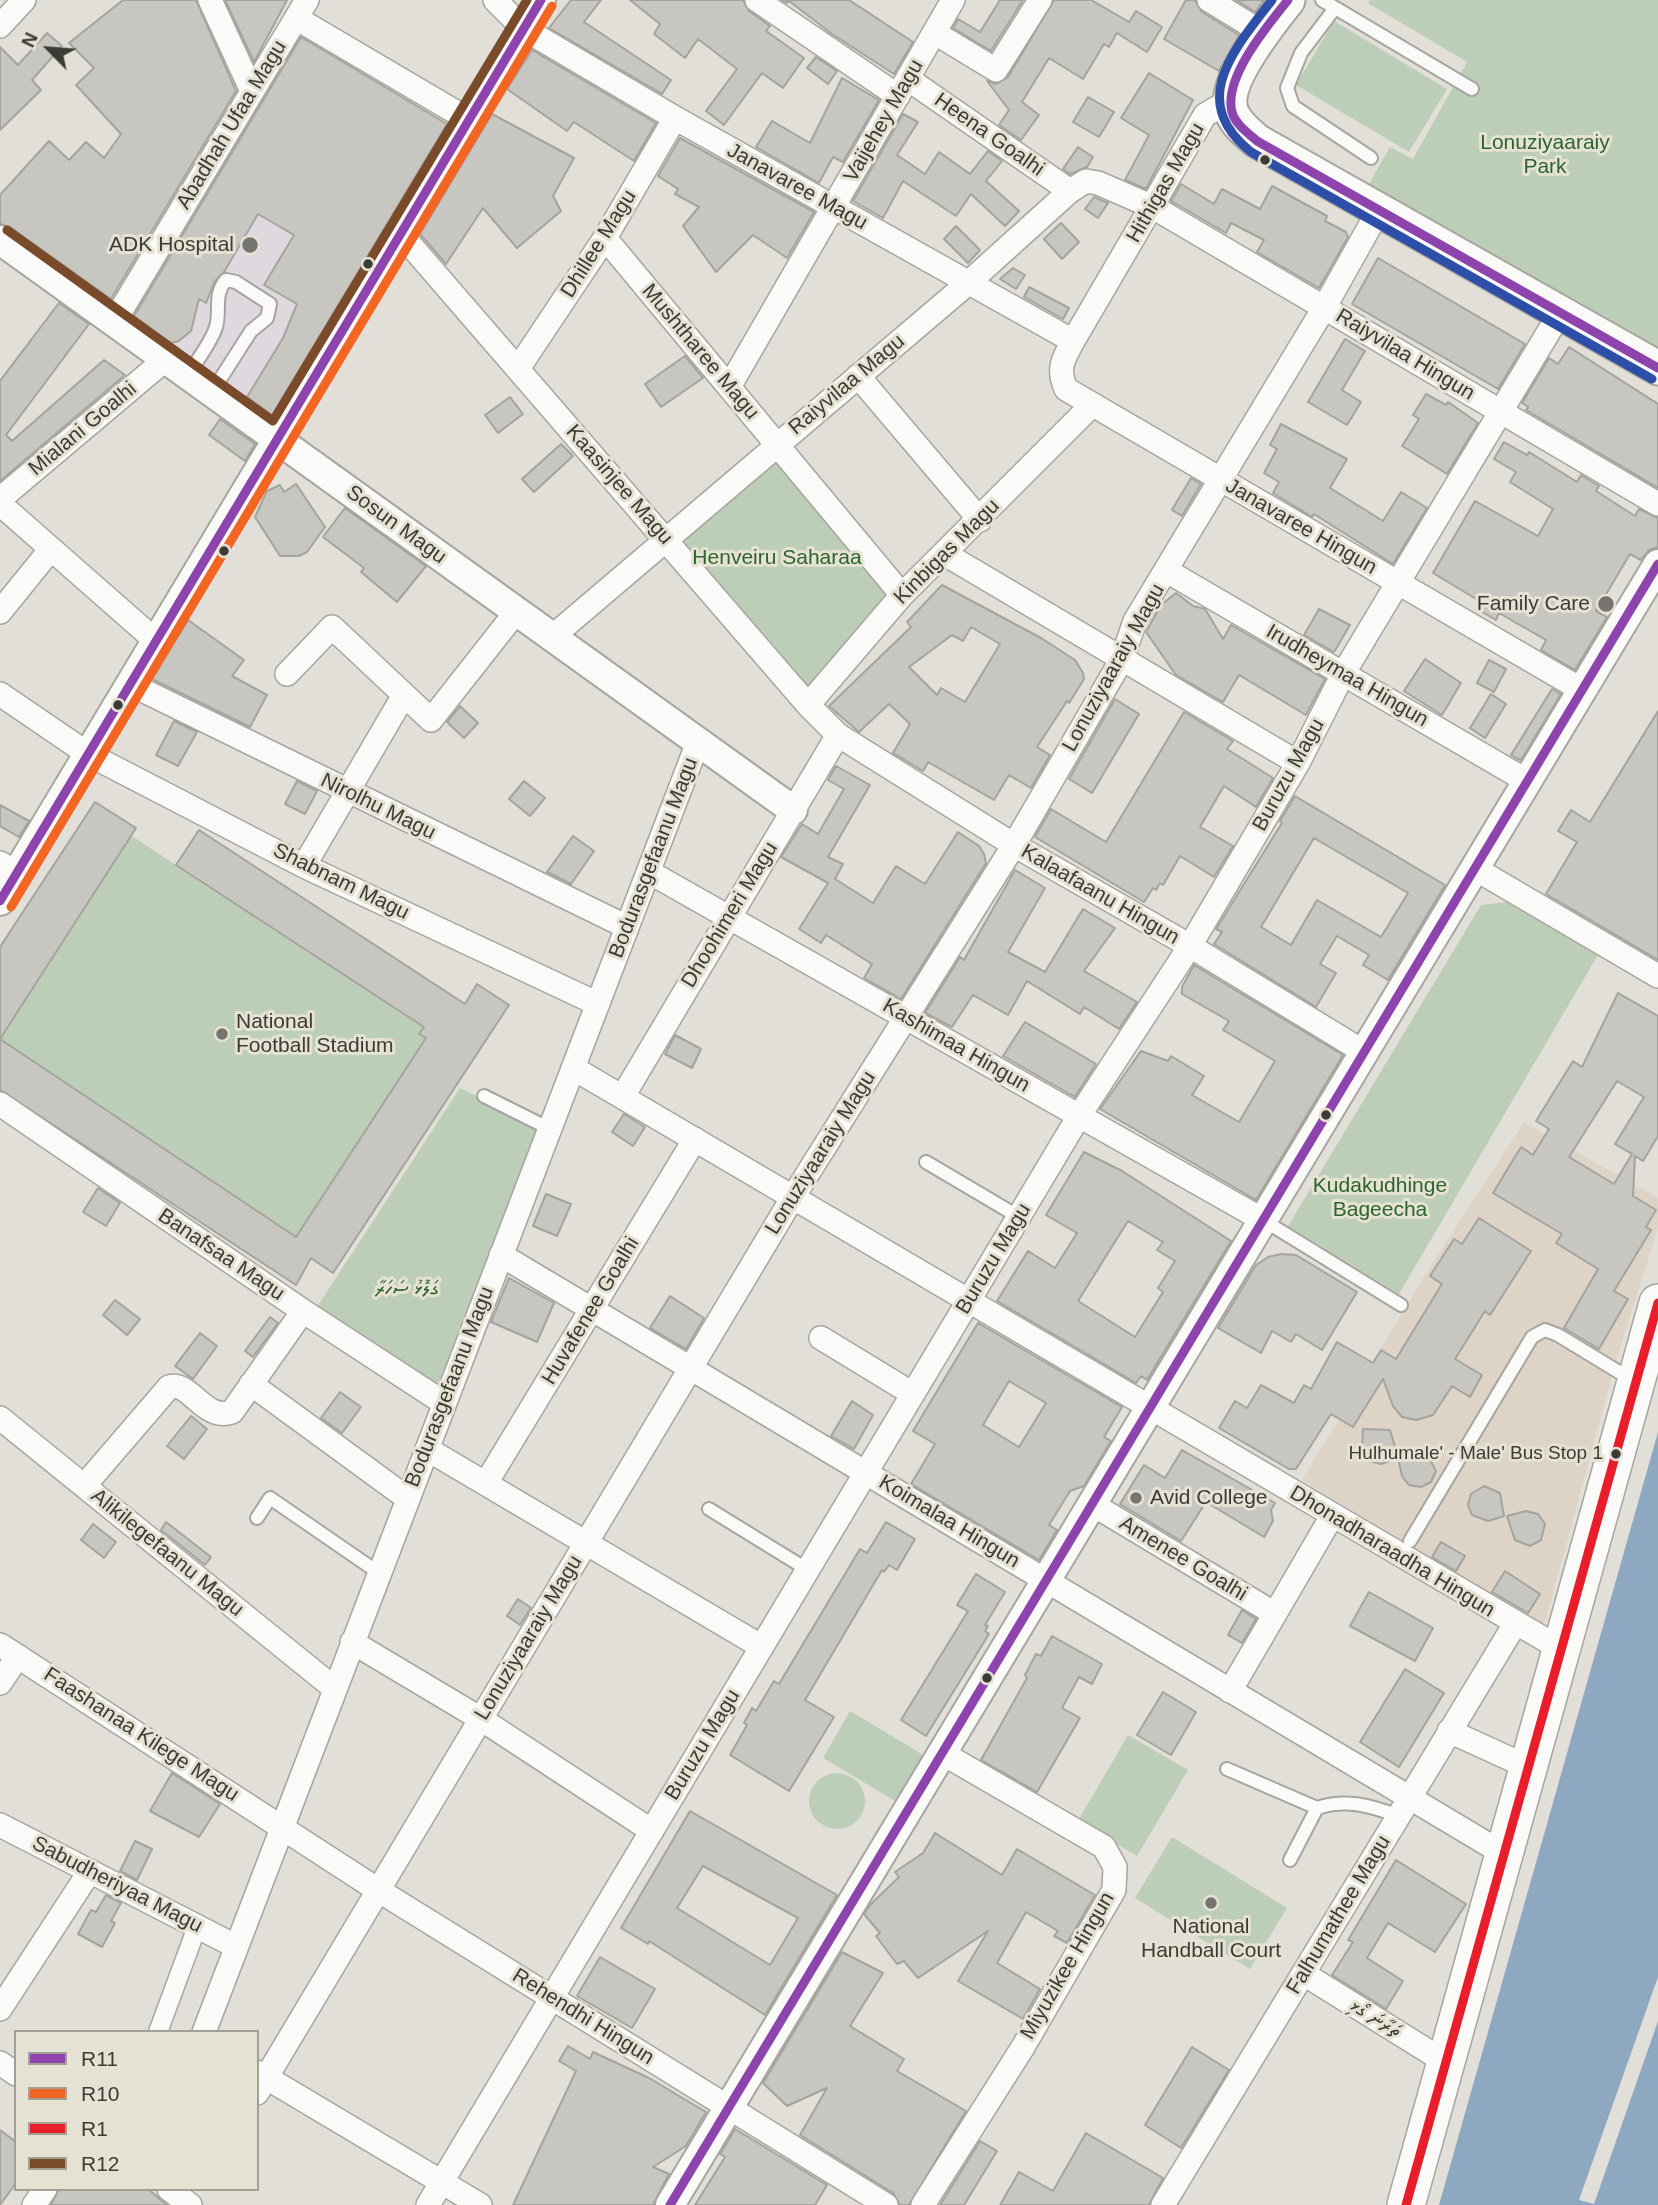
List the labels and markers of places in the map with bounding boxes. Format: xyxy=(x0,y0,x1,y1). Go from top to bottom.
unlabelled marker xyxy=(1258,153,1272,167)
place label: ADK Hospital xyxy=(109,232,234,258)
marker: ADK Hospital xyxy=(240,235,260,255)
unlabelled marker xyxy=(361,257,375,271)
unlabelled marker xyxy=(217,544,231,558)
place label: Family Care xyxy=(1477,591,1590,617)
marker: Family Care xyxy=(1596,594,1616,614)
unlabelled marker xyxy=(111,698,125,712)
place label: National Football Stadium xyxy=(236,1009,394,1059)
marker: National Football Stadium xyxy=(214,1026,230,1042)
unlabelled marker xyxy=(1319,1108,1333,1122)
place label: Hulhumale' - Male' Bus Stop 1 xyxy=(1349,1443,1603,1465)
marker: Hulhumale' - Male' Bus Stop 1 xyxy=(1609,1447,1623,1461)
place label: Avid College xyxy=(1150,1485,1268,1511)
marker: Avid College xyxy=(1128,1490,1144,1506)
unlabelled marker xyxy=(980,1671,994,1685)
marker: National Handball Court xyxy=(1203,1895,1219,1911)
place label: National Handball Court xyxy=(1141,1914,1281,1964)

